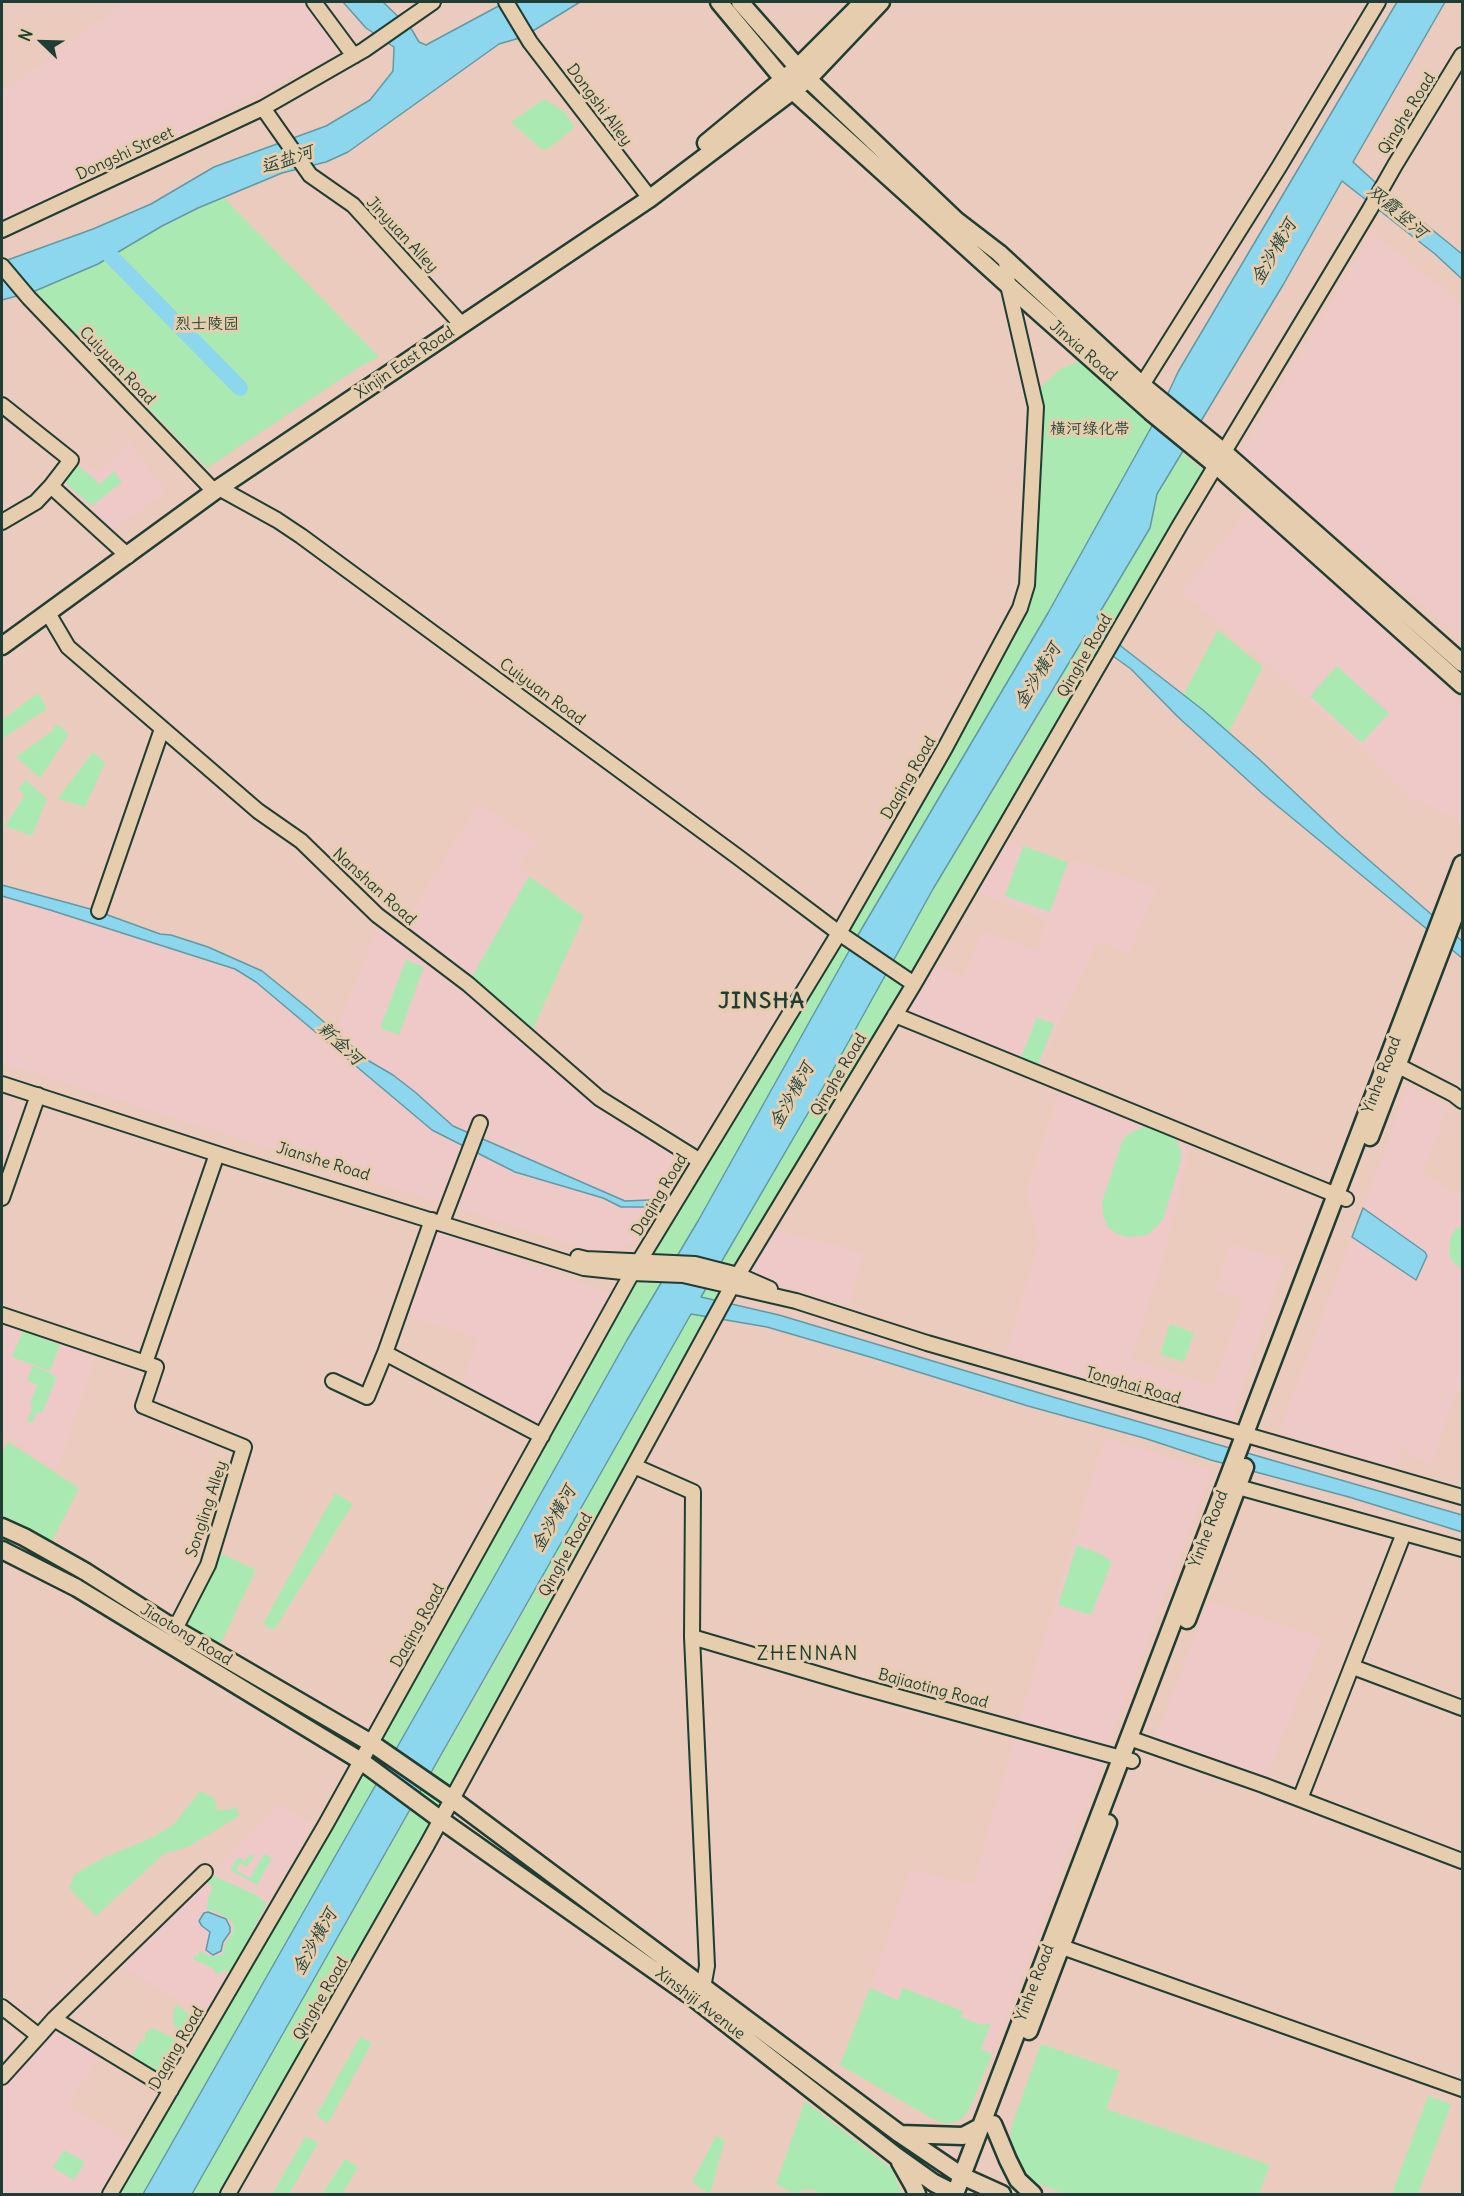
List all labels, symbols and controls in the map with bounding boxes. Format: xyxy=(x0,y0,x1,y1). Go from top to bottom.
north arrow xyxy=(12,12,72,72)
text: N xyxy=(14,26,37,44)
street label: Dongshi Alley xyxy=(562,60,636,150)
street label: Qinghe Road xyxy=(1374,69,1440,159)
street label: Dongshi Street xyxy=(73,123,177,185)
water label: 运盐河 xyxy=(258,141,316,179)
water label: 双霞竖河 xyxy=(1363,180,1431,244)
street label: Jinyuan Alley xyxy=(362,193,442,277)
water label: 金沙横河 xyxy=(1247,215,1301,289)
park label: 烈士陵园 xyxy=(175,314,239,334)
street label: Jinxia Road xyxy=(1045,317,1121,385)
street label: Cuiyuan Road xyxy=(75,323,159,409)
street label: Xinjin East Road xyxy=(352,323,458,403)
park label: 横河绿化带 xyxy=(1050,419,1130,439)
street label: Qinghe Road xyxy=(1053,611,1117,701)
water label: 金沙横河 xyxy=(1010,640,1066,712)
street label: Cuiyuan Road xyxy=(495,654,589,730)
street label: Daqing Road xyxy=(878,733,940,823)
street label: Nanshan Road xyxy=(328,845,420,929)
district label: JINSHA xyxy=(718,989,806,1015)
water label: 新金河 xyxy=(313,1018,367,1070)
street label: Qinghe Road xyxy=(807,1030,871,1120)
street label: Yinhe Road xyxy=(1359,1034,1405,1116)
water label: 金沙横河 xyxy=(765,1059,819,1133)
street label: Jianshe Road xyxy=(274,1139,372,1185)
street label: Daqing Road xyxy=(628,1150,692,1240)
street label: Tonghai Road xyxy=(1083,1363,1183,1409)
street label: Songling Alley xyxy=(182,1458,232,1560)
water label: 金沙横河 xyxy=(527,1482,581,1556)
street label: Yinhe Road xyxy=(1186,1488,1232,1570)
street label: Qinghe Road xyxy=(535,1510,597,1600)
street label: Daqing Road xyxy=(387,1581,449,1671)
street label: Jiaotong Road xyxy=(137,1600,235,1670)
district label: ZHENNAN xyxy=(757,1642,859,1666)
street label: Bajiaoting Road xyxy=(876,1665,990,1713)
water label: 金沙横河 xyxy=(288,1905,342,1979)
street label: Yinhe Road xyxy=(1012,1942,1058,2024)
street label: Qinghe Road xyxy=(289,1954,353,2044)
street label: Xinshiji Avenue xyxy=(651,1964,749,2044)
street label: Daqing Road xyxy=(146,2003,208,2093)

